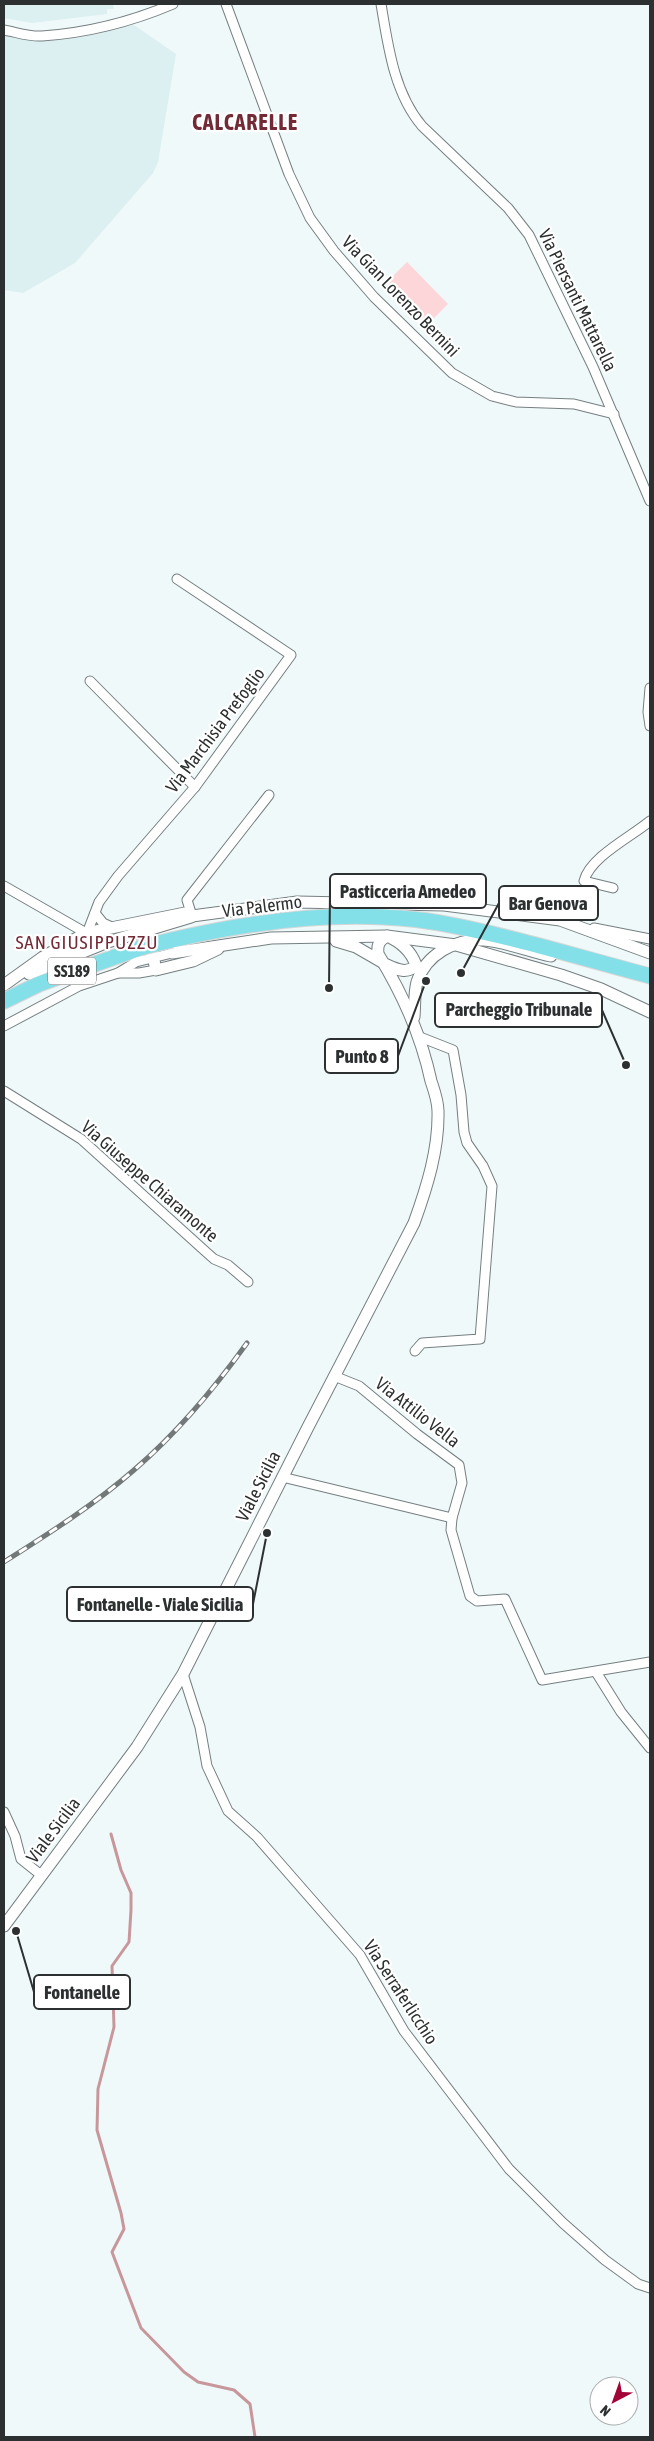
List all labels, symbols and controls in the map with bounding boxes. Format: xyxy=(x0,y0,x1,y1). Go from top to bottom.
district label: CALCARELLE xyxy=(192,109,298,135)
street label: Via Piersanti Mattarella xyxy=(534,225,622,375)
street label: Via Gian Lorenzo Bernini xyxy=(338,231,464,361)
street label: Via Marchisia Prefoglio xyxy=(161,663,269,797)
callout: Pasticceria Amedeo xyxy=(330,874,486,908)
text: Pasticceria Amedeo xyxy=(340,880,476,902)
callout: Bar Genova xyxy=(499,886,598,920)
street label: Via Palermo xyxy=(221,891,303,921)
text: Bar Genova xyxy=(508,892,588,914)
district label: SAN GIUSIPPUZZU xyxy=(15,931,159,953)
road number: SS189 xyxy=(48,958,96,984)
callout: Parcheggio Tribunale xyxy=(435,993,602,1027)
text: Parcheggio Tribunale xyxy=(446,998,593,1020)
callout: Punto 8 xyxy=(325,1039,398,1073)
text: Punto 8 xyxy=(335,1045,389,1067)
street label: Via Giuseppe Chiaramonte xyxy=(77,1116,223,1246)
street label: Via Attilio Vella xyxy=(372,1373,464,1451)
street label: Viale Sicilia xyxy=(231,1447,285,1525)
callout: Fontanelle - Viale Sicilia xyxy=(67,1587,253,1621)
text: Fontanelle - Viale Sicilia xyxy=(77,1593,243,1615)
street label: Viale Sicilia xyxy=(22,1793,84,1867)
street label: Via Serraferlicchio xyxy=(359,1936,443,2048)
callout: Fontanelle xyxy=(34,1975,130,2009)
text: Fontanelle xyxy=(44,1981,120,2003)
north arrow xyxy=(589,2376,639,2426)
text: N xyxy=(597,2402,614,2420)

